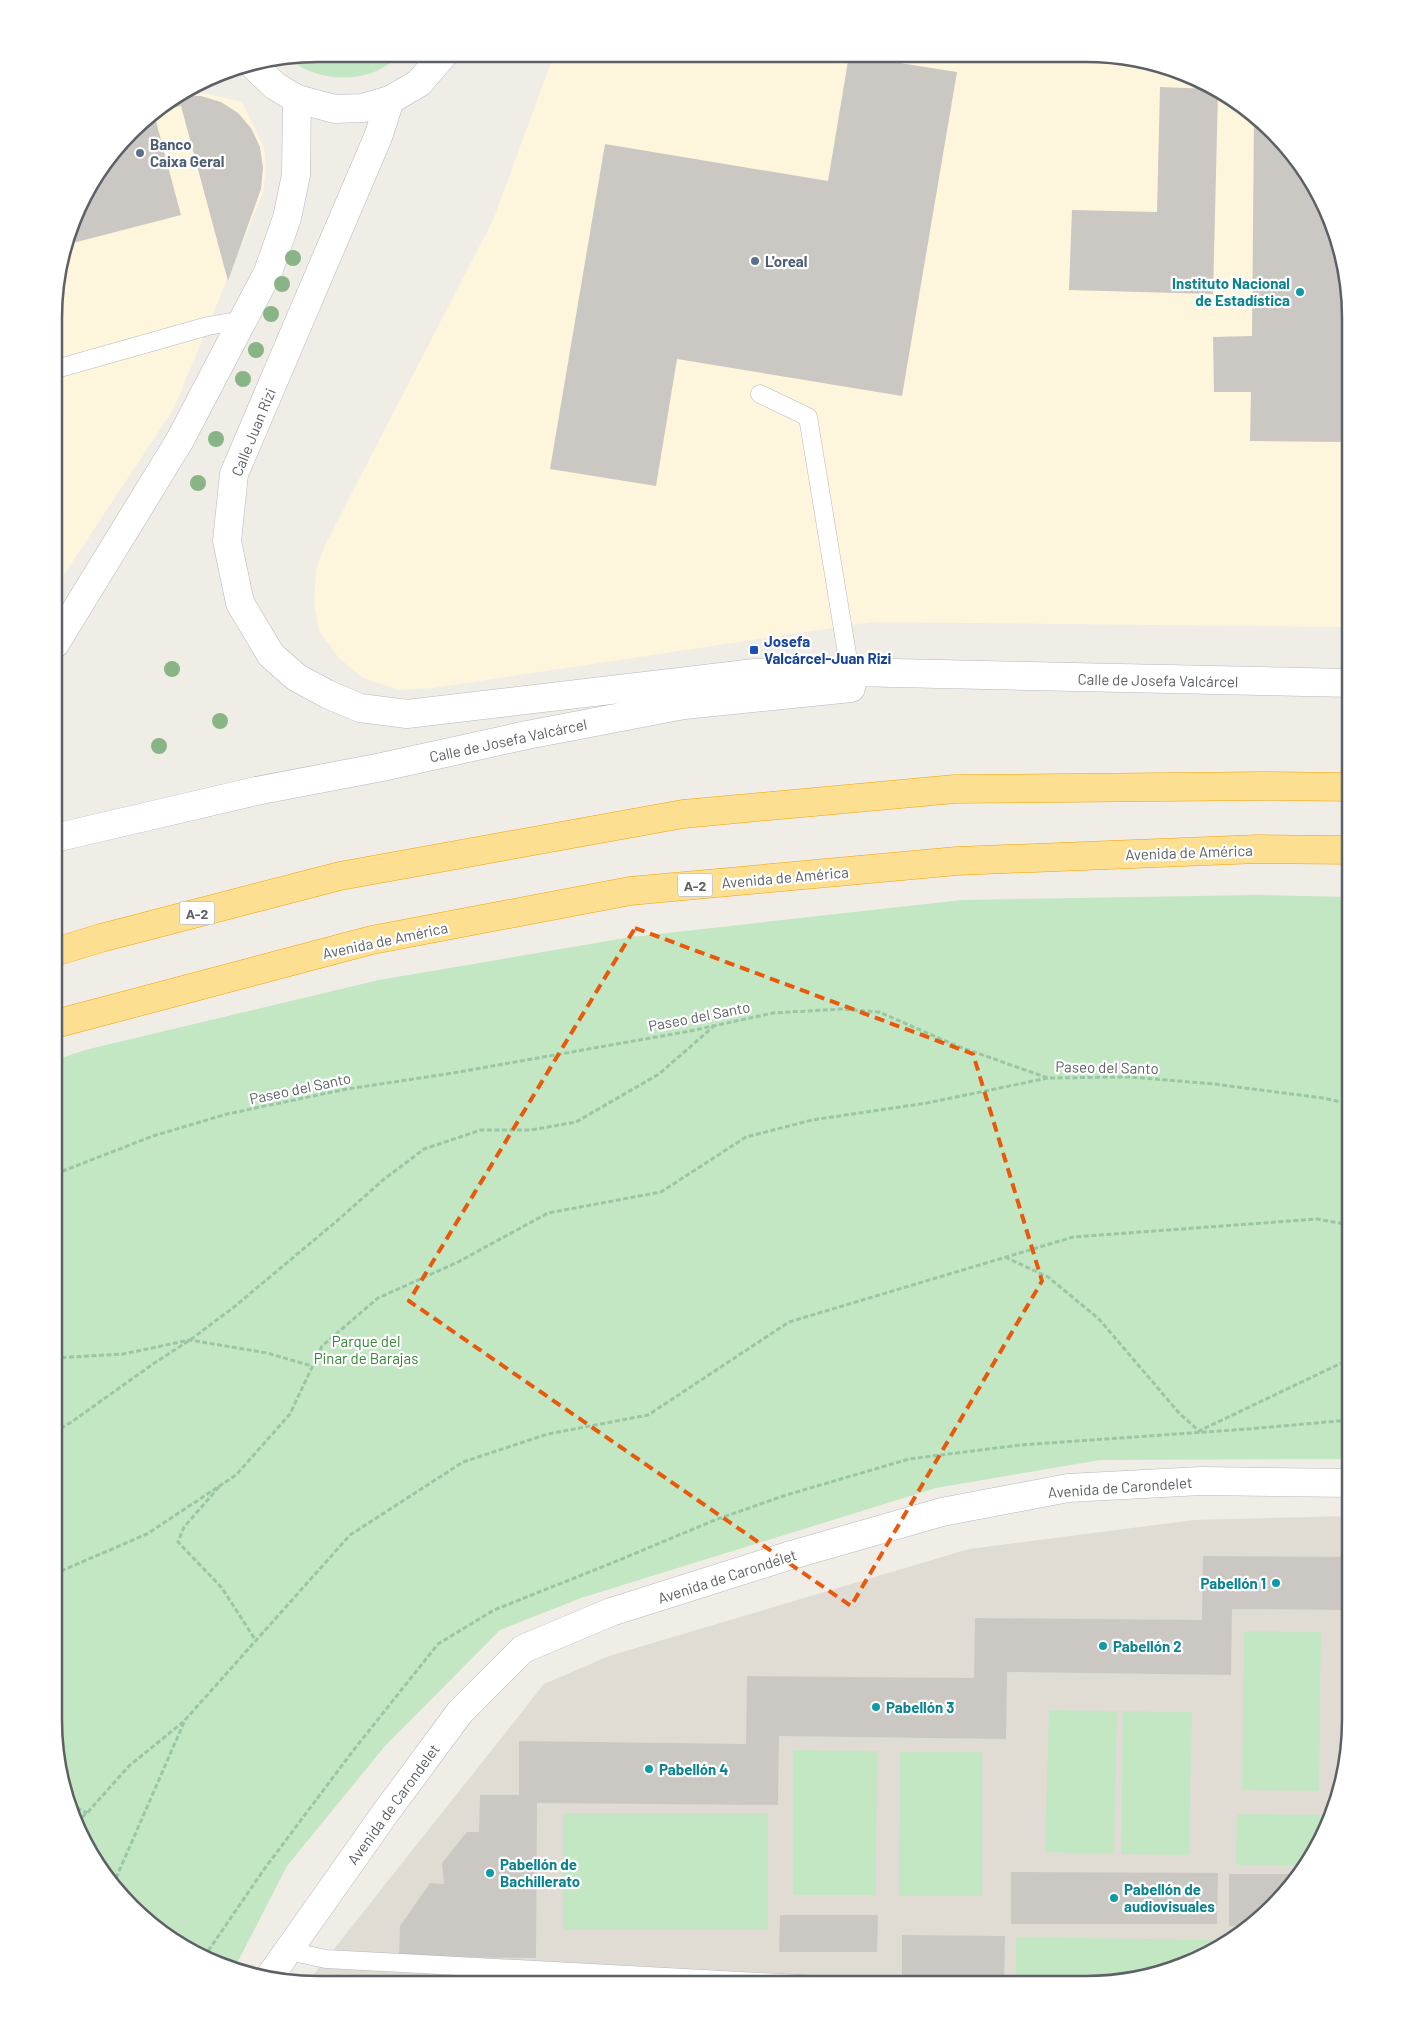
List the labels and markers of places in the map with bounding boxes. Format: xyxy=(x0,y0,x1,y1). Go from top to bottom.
place label: Banco Caixa Geral xyxy=(150,135,224,170)
marker: Banco Caixa Geral xyxy=(134,147,146,159)
place label: L'oreal xyxy=(765,252,807,270)
marker: L'oreal xyxy=(749,255,761,267)
place label: Instituto Nacional de Estadística xyxy=(1172,274,1290,309)
marker: Instituto Nacional de Estadística xyxy=(1294,286,1306,298)
place label: Josefa Valcárcel-Juan Rizi xyxy=(764,632,891,667)
marker: Josefa Valcárcel-Juan Rizi xyxy=(748,644,760,656)
place label: Pabellón 1 xyxy=(1201,1574,1266,1592)
marker: Pabellón 1 xyxy=(1270,1577,1282,1589)
place label: Pabellón 2 xyxy=(1113,1637,1182,1655)
marker: Pabellón 2 xyxy=(1097,1640,1109,1652)
place label: Pabellón 3 xyxy=(886,1698,954,1716)
marker: Pabellón 3 xyxy=(870,1701,882,1713)
place label: Pabellón 4 xyxy=(659,1760,728,1778)
marker: Pabellón 4 xyxy=(643,1763,655,1775)
place label: Pabellón de Bachillerato xyxy=(500,1855,580,1890)
marker: Pabellón de Bachillerato xyxy=(484,1867,496,1879)
place label: Pabellón de audiovisuales xyxy=(1124,1880,1215,1915)
marker: Pabellón de audiovisuales xyxy=(1108,1892,1120,1904)

